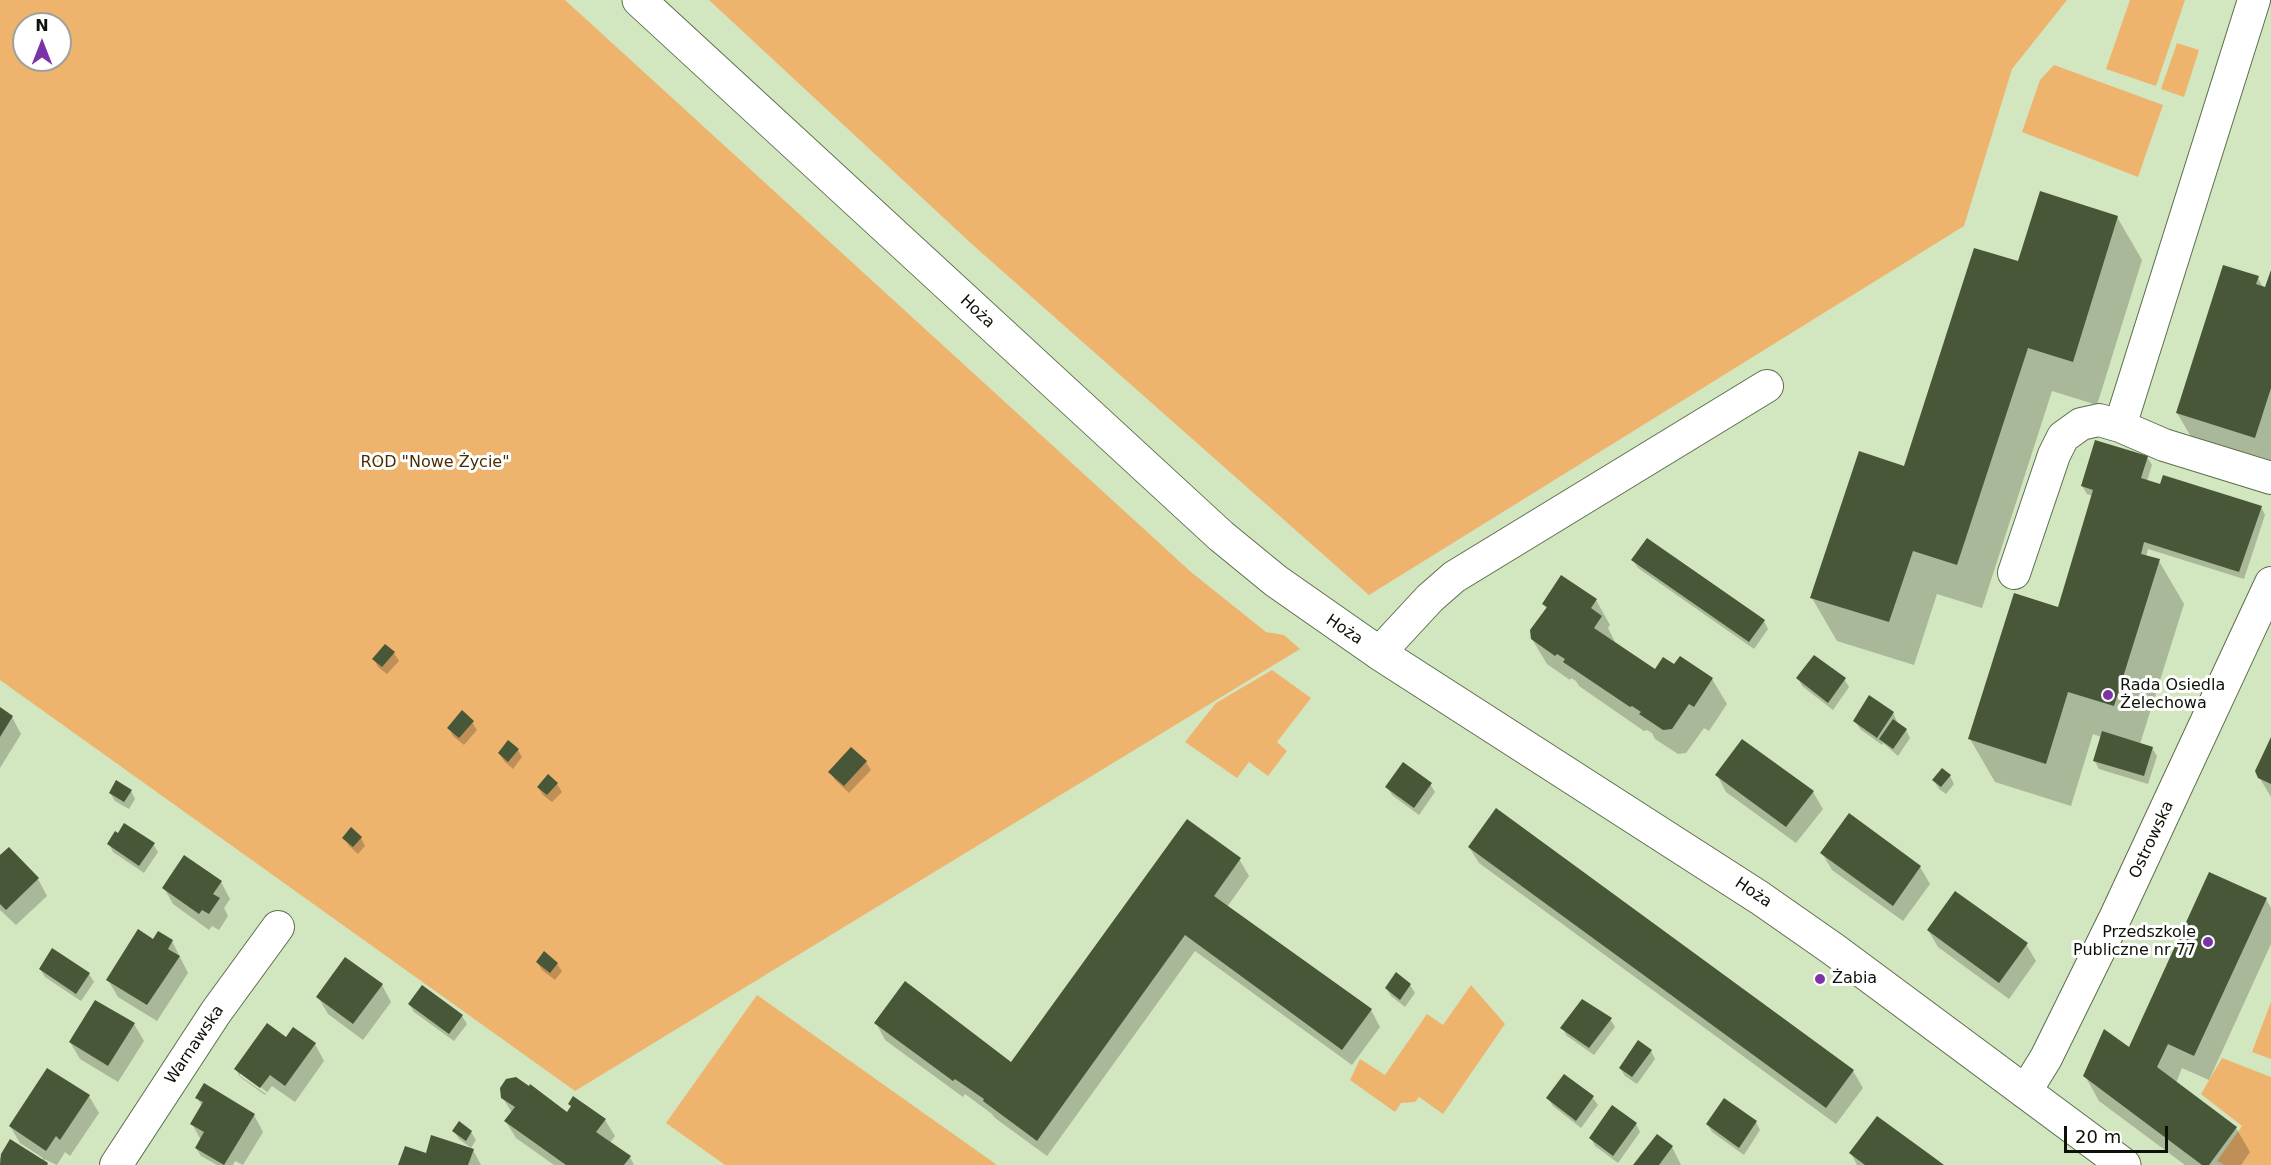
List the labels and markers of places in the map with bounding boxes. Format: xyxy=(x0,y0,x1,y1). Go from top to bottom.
place label: Rada Osiedla Żelechowa xyxy=(2120,676,2225,714)
marker: Rada Osiedla Żelechowa xyxy=(2101,688,2115,702)
place label: Przedszkole Publiczne nr 77 xyxy=(2073,923,2196,961)
marker: Przedszkole Publiczne nr 77 xyxy=(2201,935,2215,949)
place label: Żabia xyxy=(1832,969,1877,989)
marker: Żabia xyxy=(1813,972,1827,986)

